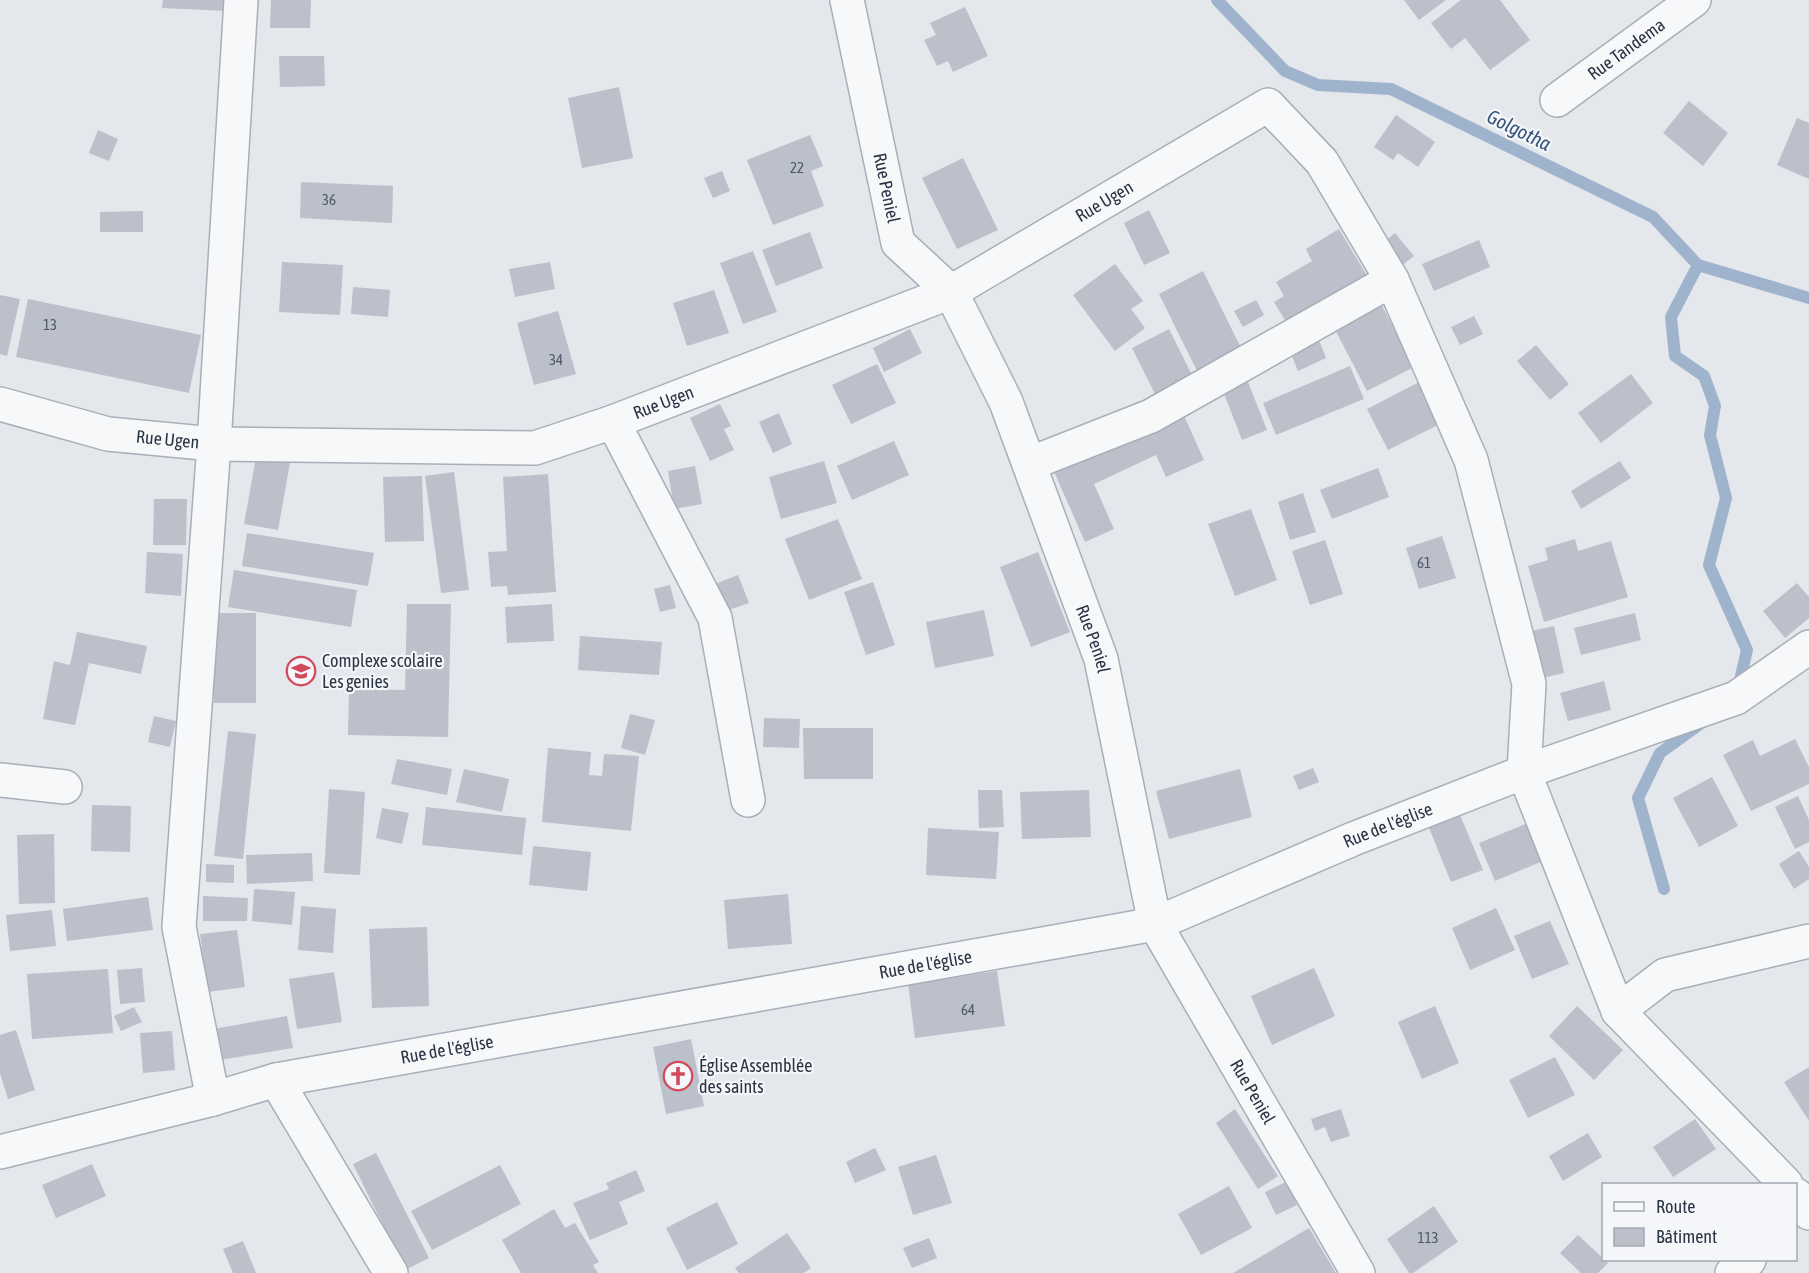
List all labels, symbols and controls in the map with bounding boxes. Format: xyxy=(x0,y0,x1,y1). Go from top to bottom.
street label: Rue Tandema xyxy=(1584,14,1669,84)
water label: Golgotha xyxy=(1484,104,1555,155)
street label: Rue Peniel xyxy=(869,151,905,225)
house number: 22 xyxy=(790,159,804,176)
street label: Rue Ugen xyxy=(1072,176,1137,226)
house number: 36 xyxy=(322,191,336,208)
house number: 13 xyxy=(43,316,57,333)
house number: 34 xyxy=(549,351,563,368)
street label: Rue Ugen xyxy=(630,381,697,423)
street label: Rue Ugen xyxy=(135,426,200,453)
house number: 61 xyxy=(1417,554,1431,571)
street label: Rue Peniel xyxy=(1072,602,1115,675)
place label: Complexe scolaire Les genies xyxy=(322,650,443,692)
school or university icon: Complexe scolaire Les genies xyxy=(285,655,317,687)
street label: Rue de l'église xyxy=(1340,798,1435,852)
street label: Rue de l'église xyxy=(877,946,974,983)
house number: 64 xyxy=(961,1001,975,1018)
street label: Rue de l'église xyxy=(399,1031,495,1068)
place label: Église Assemblée des saints xyxy=(699,1055,812,1097)
street label: Rue Peniel xyxy=(1226,1056,1280,1128)
church icon: Église Assemblée des saints xyxy=(662,1060,694,1092)
legend xyxy=(1602,1183,1797,1261)
text: Route xyxy=(1656,1196,1695,1217)
text: Bâtiment xyxy=(1656,1226,1717,1247)
house number: 113 xyxy=(1417,1229,1439,1246)

